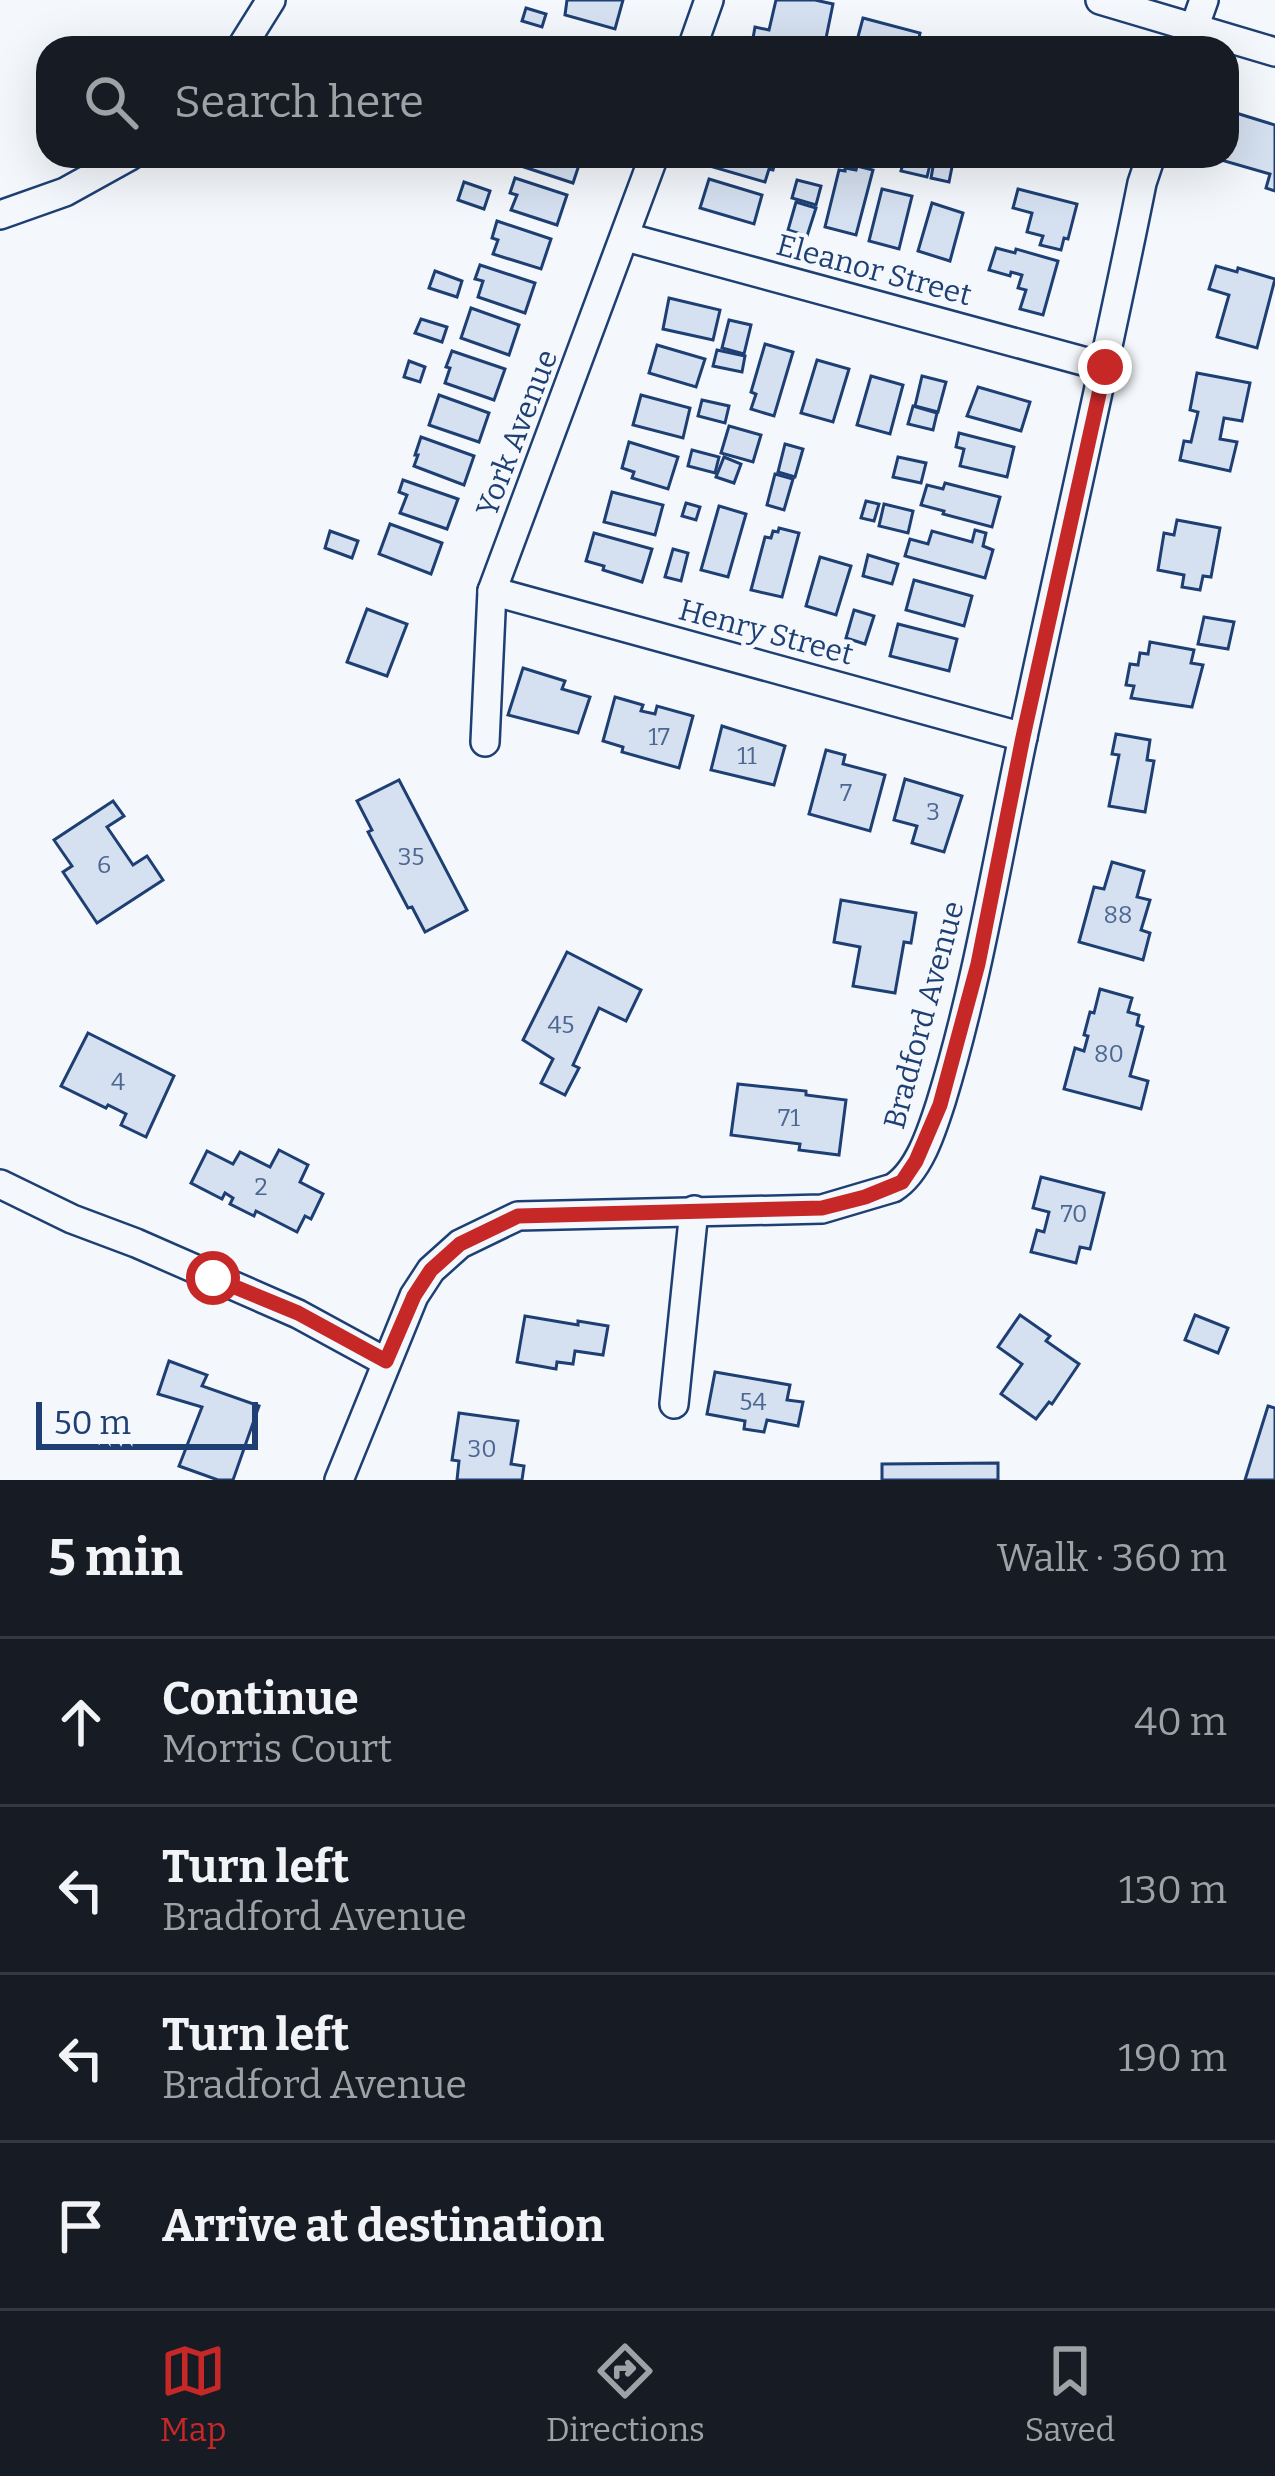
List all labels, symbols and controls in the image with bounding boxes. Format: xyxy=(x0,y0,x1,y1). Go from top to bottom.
search box xyxy=(36,36,1239,168)
icon: search xyxy=(78,69,144,135)
text: Search here xyxy=(174,75,424,129)
street label: Eleanor Street xyxy=(773,227,976,313)
route end xyxy=(1078,340,1132,394)
street label: York Avenue xyxy=(469,345,565,521)
street label: Henry Street xyxy=(675,591,857,673)
house number: 17 xyxy=(648,723,670,751)
house number: 11 xyxy=(737,742,757,770)
house number: 7 xyxy=(840,779,852,807)
house number: 3 xyxy=(926,798,940,826)
house number: 35 xyxy=(398,843,424,871)
house number: 6 xyxy=(97,851,111,879)
street label: Bradford Avenue xyxy=(876,897,972,1133)
house number: 88 xyxy=(1104,901,1132,929)
house number: 45 xyxy=(548,1011,574,1039)
house number: 80 xyxy=(1094,1040,1124,1068)
house number: 4 xyxy=(111,1068,125,1096)
house number: 71 xyxy=(778,1104,800,1132)
house number: 2 xyxy=(254,1173,268,1201)
house number: 70 xyxy=(1061,1200,1088,1228)
route start xyxy=(186,1251,240,1305)
house number: 54 xyxy=(740,1388,766,1416)
scale bar xyxy=(36,1396,258,1449)
text: 50 m xyxy=(54,1403,131,1443)
house number: 30 xyxy=(467,1435,497,1463)
text: 5 min xyxy=(48,1527,183,1589)
text: Walk · 360 m xyxy=(997,1535,1227,1581)
text: Continue xyxy=(162,1672,359,1726)
icon: ahead xyxy=(48,1689,114,1755)
text: 40 m xyxy=(1134,1699,1227,1745)
text: Morris Court xyxy=(162,1726,392,1772)
text: Turn left xyxy=(162,1840,349,1894)
icon: left xyxy=(48,1857,114,1923)
text: 130 m xyxy=(1119,1867,1227,1913)
text: Bradford Avenue xyxy=(162,1894,467,1940)
text: Turn left xyxy=(162,2008,349,2062)
icon: left xyxy=(48,2025,114,2091)
text: 190 m xyxy=(1118,2035,1227,2081)
text: Bradford Avenue xyxy=(162,2062,467,2108)
icon: arrive xyxy=(48,2193,114,2259)
text: Arrive at destination xyxy=(162,2199,604,2253)
tab: Map xyxy=(160,2338,226,2450)
tab: Directions xyxy=(546,2338,705,2450)
tab: Saved xyxy=(1025,2338,1115,2450)

